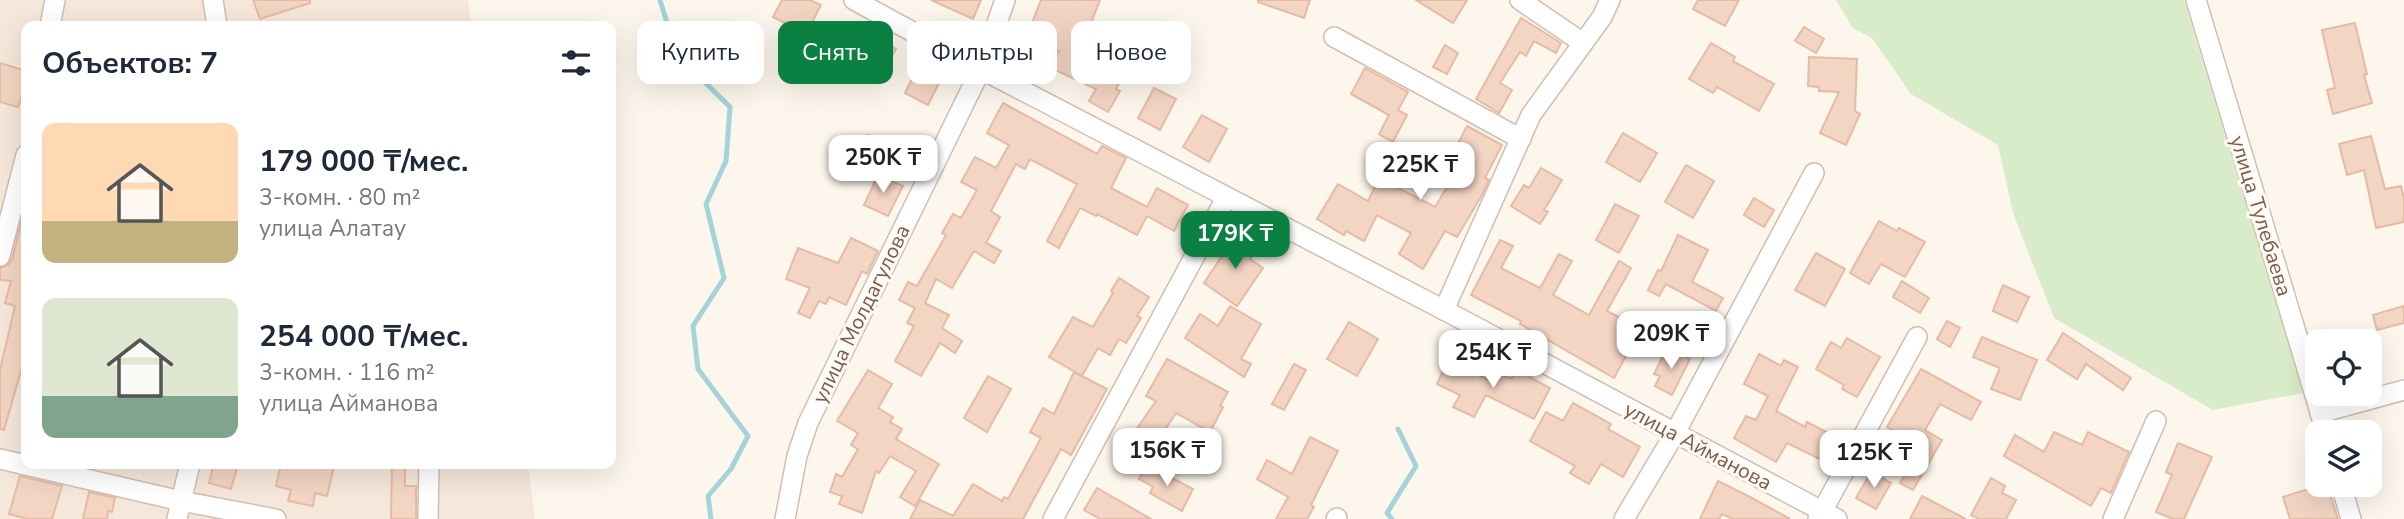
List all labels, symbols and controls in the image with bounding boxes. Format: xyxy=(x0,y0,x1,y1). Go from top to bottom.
chip: Купить xyxy=(637,21,764,84)
chip: Снять xyxy=(778,21,893,84)
chip: Фильтры xyxy=(907,21,1057,84)
chip: Новое xyxy=(1071,21,1191,84)
text: Объектов: 7 xyxy=(42,43,218,84)
icon: filters xyxy=(557,44,595,82)
street label: улица Тулебаева xyxy=(2223,132,2299,300)
pin: 250K ₸ xyxy=(826,136,940,195)
text: 179 000 ₸/мес. xyxy=(259,141,468,182)
text: 250K ₸ xyxy=(845,142,921,173)
pin: 225K ₸ xyxy=(1363,142,1477,202)
text: 225K ₸ xyxy=(1382,149,1458,180)
icon: home xyxy=(98,151,182,235)
text: 3-комн. · 80 m² xyxy=(259,182,421,213)
pin: 179K ₸ xyxy=(1178,212,1292,271)
text: улица Алатау xyxy=(259,213,406,244)
text: 179K ₸ xyxy=(1197,218,1273,249)
street label: улица Молдагулова xyxy=(806,220,916,408)
pin: 209K ₸ xyxy=(1614,312,1728,371)
text: 254 000 ₸/мес. xyxy=(259,316,468,357)
text: 209K ₸ xyxy=(1633,318,1709,349)
icon: home xyxy=(98,326,182,410)
map controls xyxy=(2305,329,2382,497)
button: locate xyxy=(2305,329,2382,406)
pin: 254K ₸ xyxy=(1436,330,1550,390)
text: 254K ₸ xyxy=(1455,337,1531,368)
text: 3-комн. · 116 m² xyxy=(259,357,434,388)
text: улица Айманова xyxy=(259,388,438,419)
street label: улица Айманова xyxy=(1619,395,1777,497)
button: layers xyxy=(2305,420,2382,497)
pin: 156K ₸ xyxy=(1110,428,1224,488)
pin: 125K ₸ xyxy=(1817,430,1931,490)
text: 156K ₸ xyxy=(1129,435,1205,466)
text: 125K ₸ xyxy=(1836,437,1912,468)

